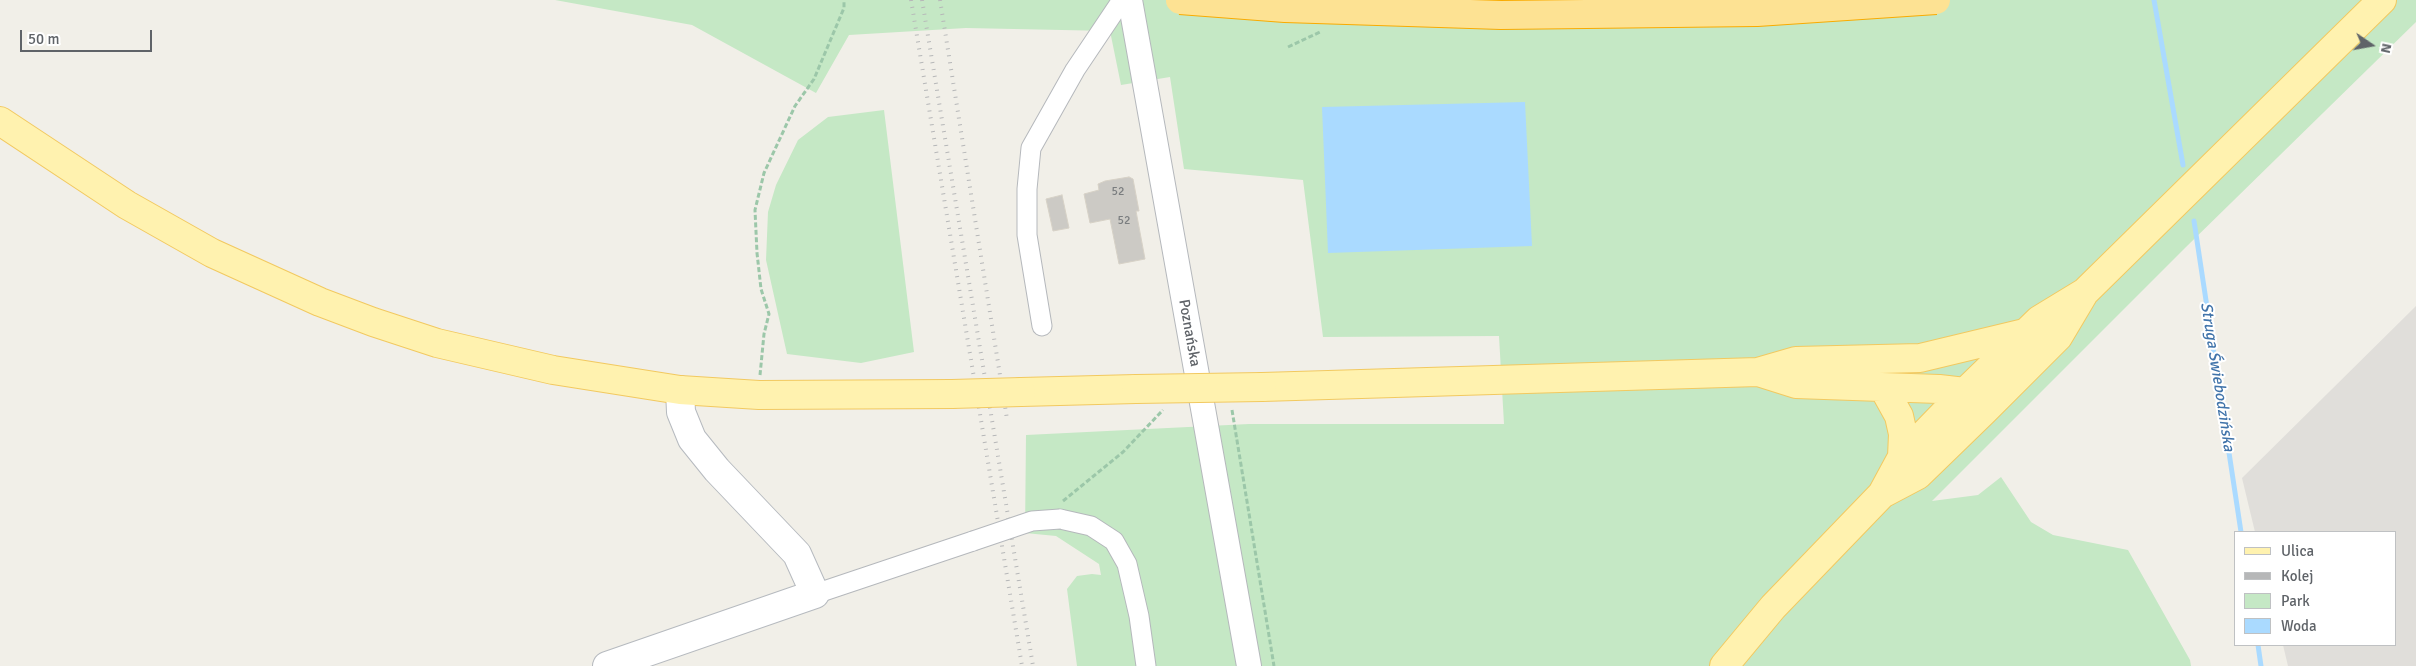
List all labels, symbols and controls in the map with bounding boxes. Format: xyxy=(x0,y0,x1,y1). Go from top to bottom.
scale bar xyxy=(22,20,155,52)
north arrow xyxy=(2346,20,2396,70)
text: 50 m xyxy=(28,30,59,48)
text: N xyxy=(2377,42,2395,55)
house number: 52 xyxy=(1112,185,1124,199)
house number: 52 xyxy=(1118,214,1130,228)
street label: Poznańska xyxy=(1174,298,1204,368)
water label: Struga Świebodzińska xyxy=(2196,301,2238,453)
legend xyxy=(2234,531,2396,646)
text: Ulica xyxy=(2281,542,2314,560)
text: Kolej xyxy=(2281,567,2313,585)
text: Park xyxy=(2281,592,2310,610)
text: Woda xyxy=(2281,617,2317,635)

